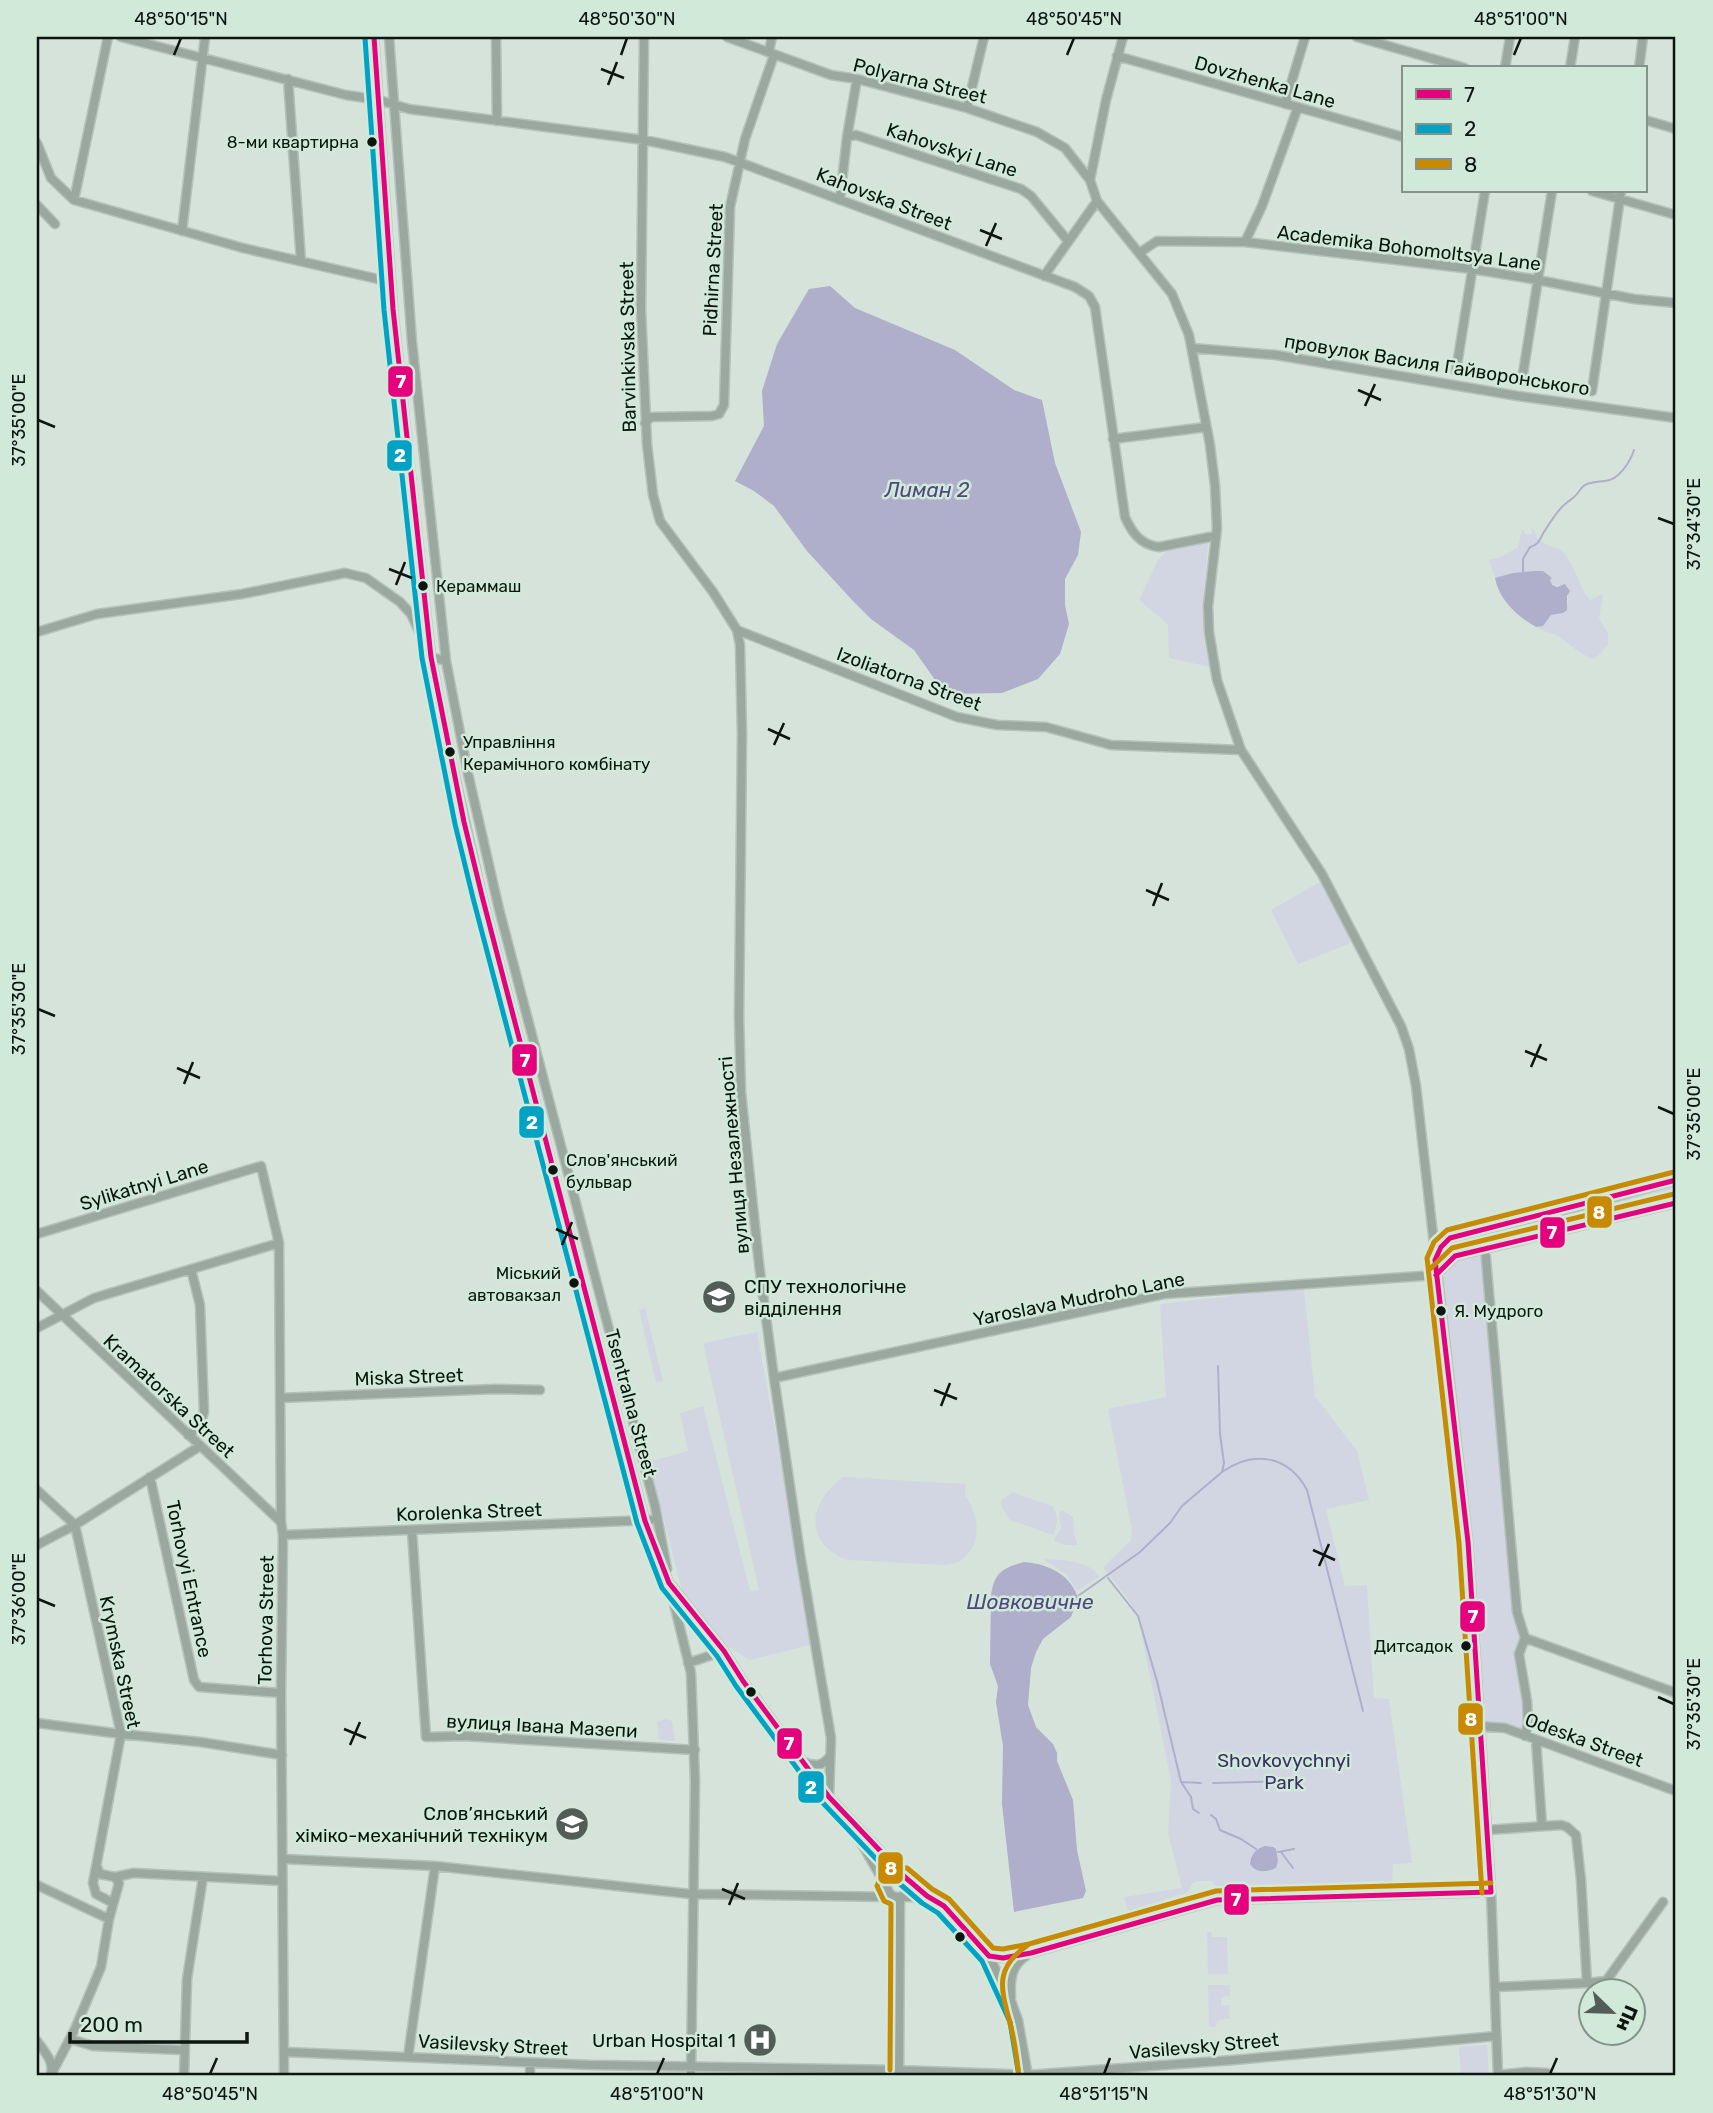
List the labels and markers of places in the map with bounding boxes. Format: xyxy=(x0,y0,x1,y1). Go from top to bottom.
place label: 8-ми квартирна xyxy=(227,132,359,152)
marker: 8-ми квартирна xyxy=(365,135,379,149)
place label: Кераммаш xyxy=(436,576,521,596)
marker: Кераммаш xyxy=(416,579,430,593)
place label: Управління Керамічного комбінату xyxy=(463,732,650,774)
marker: Управління Керамічного комбінату xyxy=(443,745,457,759)
place label: Слов'янський бульвар xyxy=(566,1150,678,1192)
marker: Слов'янський бульвар xyxy=(546,1163,560,1177)
place label: Міський автовакзал xyxy=(468,1263,561,1305)
place label: СПУ технологічне відділення xyxy=(744,1275,906,1320)
marker: Міський автовакзал xyxy=(567,1276,581,1290)
school or university icon: СПУ технологічне відділення xyxy=(700,1278,738,1316)
place label: Я. Мудрого xyxy=(1454,1301,1543,1321)
marker: Я. Мудрого xyxy=(1434,1304,1448,1318)
place label: Дитсадок xyxy=(1374,1636,1453,1656)
marker: Дитсадок xyxy=(1459,1639,1473,1653)
unlabelled marker xyxy=(744,1685,758,1699)
place label: Слов’янський хіміко-механічний технікум xyxy=(295,1802,548,1847)
school or university icon: Слов’янський хіміко-механічний технікум xyxy=(553,1805,591,1843)
unlabelled marker xyxy=(953,1930,967,1944)
hospital icon: Urban Hospital 1 xyxy=(741,2021,779,2059)
place label: Urban Hospital 1 xyxy=(592,2029,736,2052)

